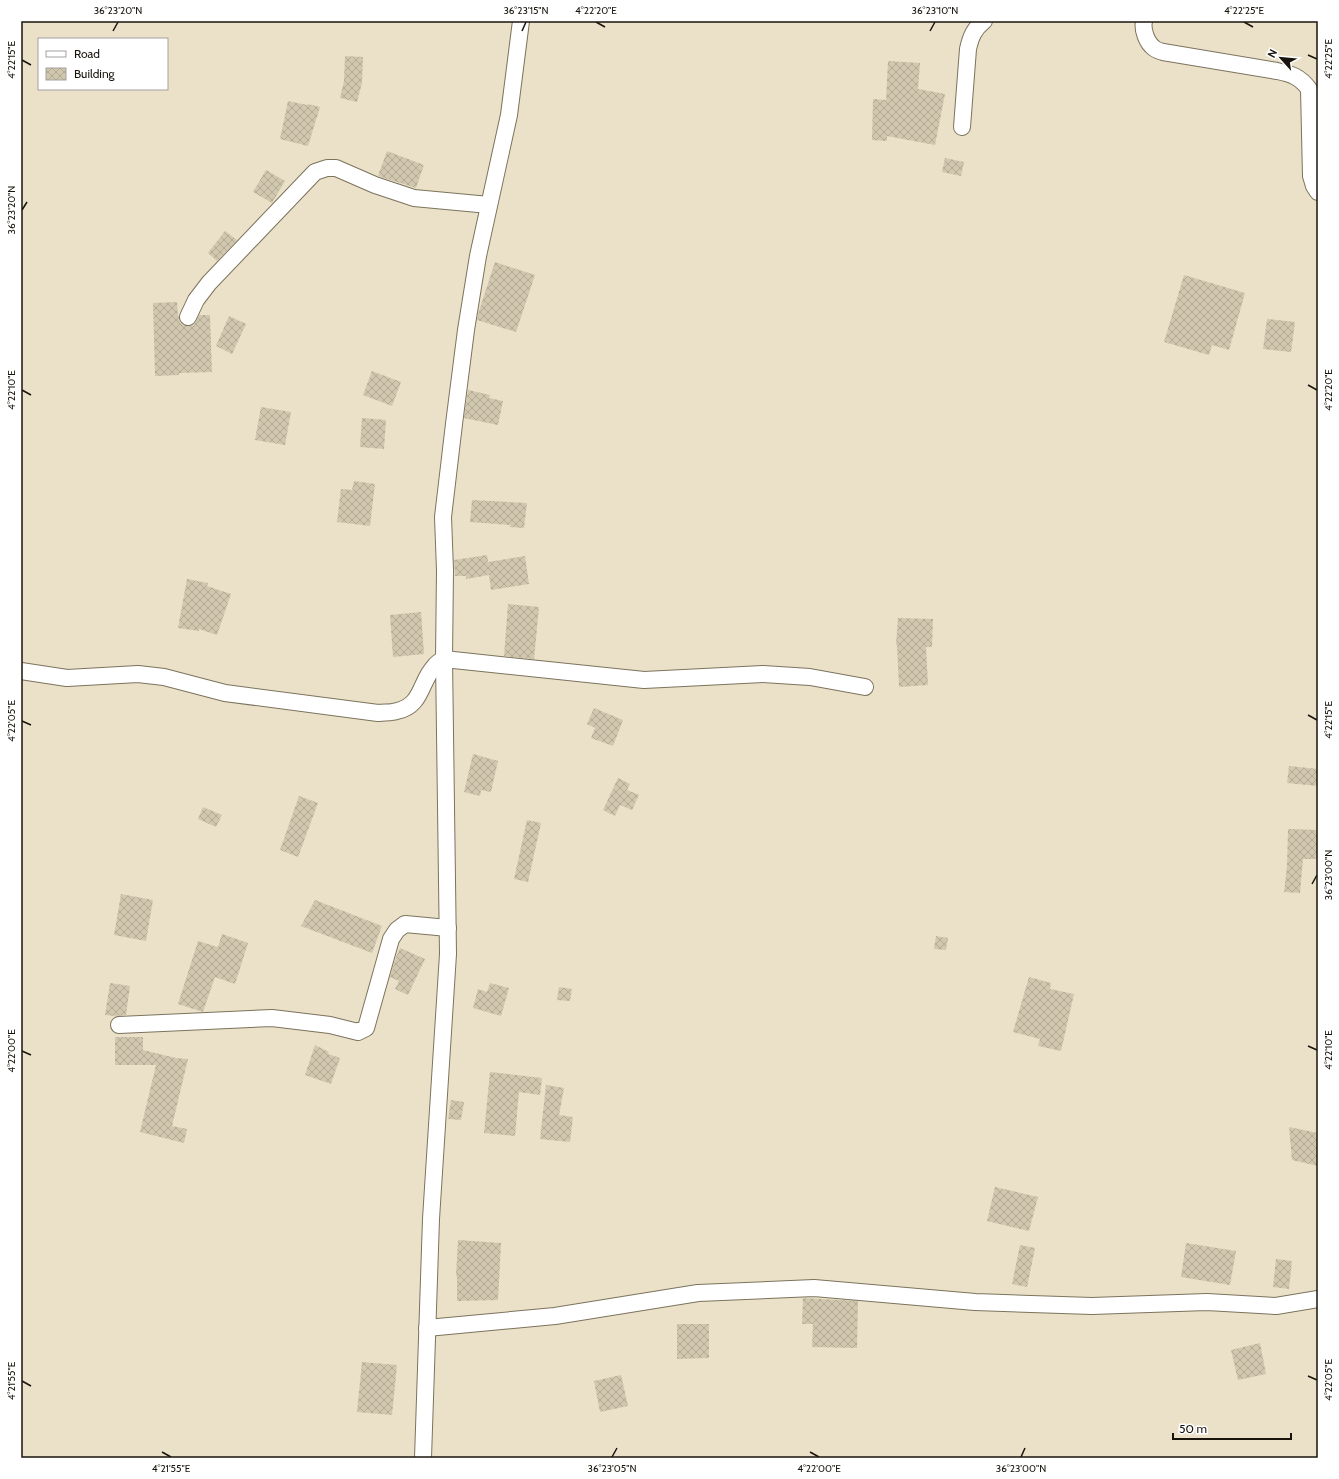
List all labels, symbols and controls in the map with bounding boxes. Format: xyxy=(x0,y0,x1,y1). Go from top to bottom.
text: 36°23'20"N xyxy=(94,4,142,17)
text: 36°23'15"N xyxy=(503,4,549,17)
text: 4°22'20"E xyxy=(575,4,617,17)
text: 36°23'10"N xyxy=(912,4,958,17)
text: 4°22'25"E xyxy=(1224,4,1265,17)
legend xyxy=(38,38,168,90)
north arrow xyxy=(1261,38,1301,78)
text: 4°22'25"E xyxy=(1322,38,1335,79)
text: 4°22'15"E xyxy=(5,40,18,79)
text: Road xyxy=(74,46,100,61)
text: N xyxy=(1264,47,1280,60)
text: Building xyxy=(74,66,116,81)
text: 36°23'20"N xyxy=(5,186,18,234)
text: 4°22'20"E xyxy=(1322,369,1335,411)
text: 4°22'10"E xyxy=(5,370,18,410)
text: 4°22'05"E xyxy=(5,700,18,742)
text: 4°22'15"E xyxy=(1322,700,1335,739)
text: 36°23'00"N xyxy=(1322,850,1335,900)
text: 4°22'00"E xyxy=(5,1029,18,1073)
text: 4°22'10"E xyxy=(1322,1030,1335,1070)
text: 4°22'05"E xyxy=(1322,1359,1335,1401)
text: 4°21'55"E xyxy=(5,1361,18,1400)
scale bar xyxy=(1173,1415,1291,1441)
text: 50 m xyxy=(1179,1421,1207,1436)
text: 4°21'55"E xyxy=(152,1462,191,1475)
text: 36°23'05"N xyxy=(588,1462,636,1475)
text: 4°22'00"E xyxy=(797,1462,841,1475)
text: 36°23'00"N xyxy=(996,1462,1046,1475)

